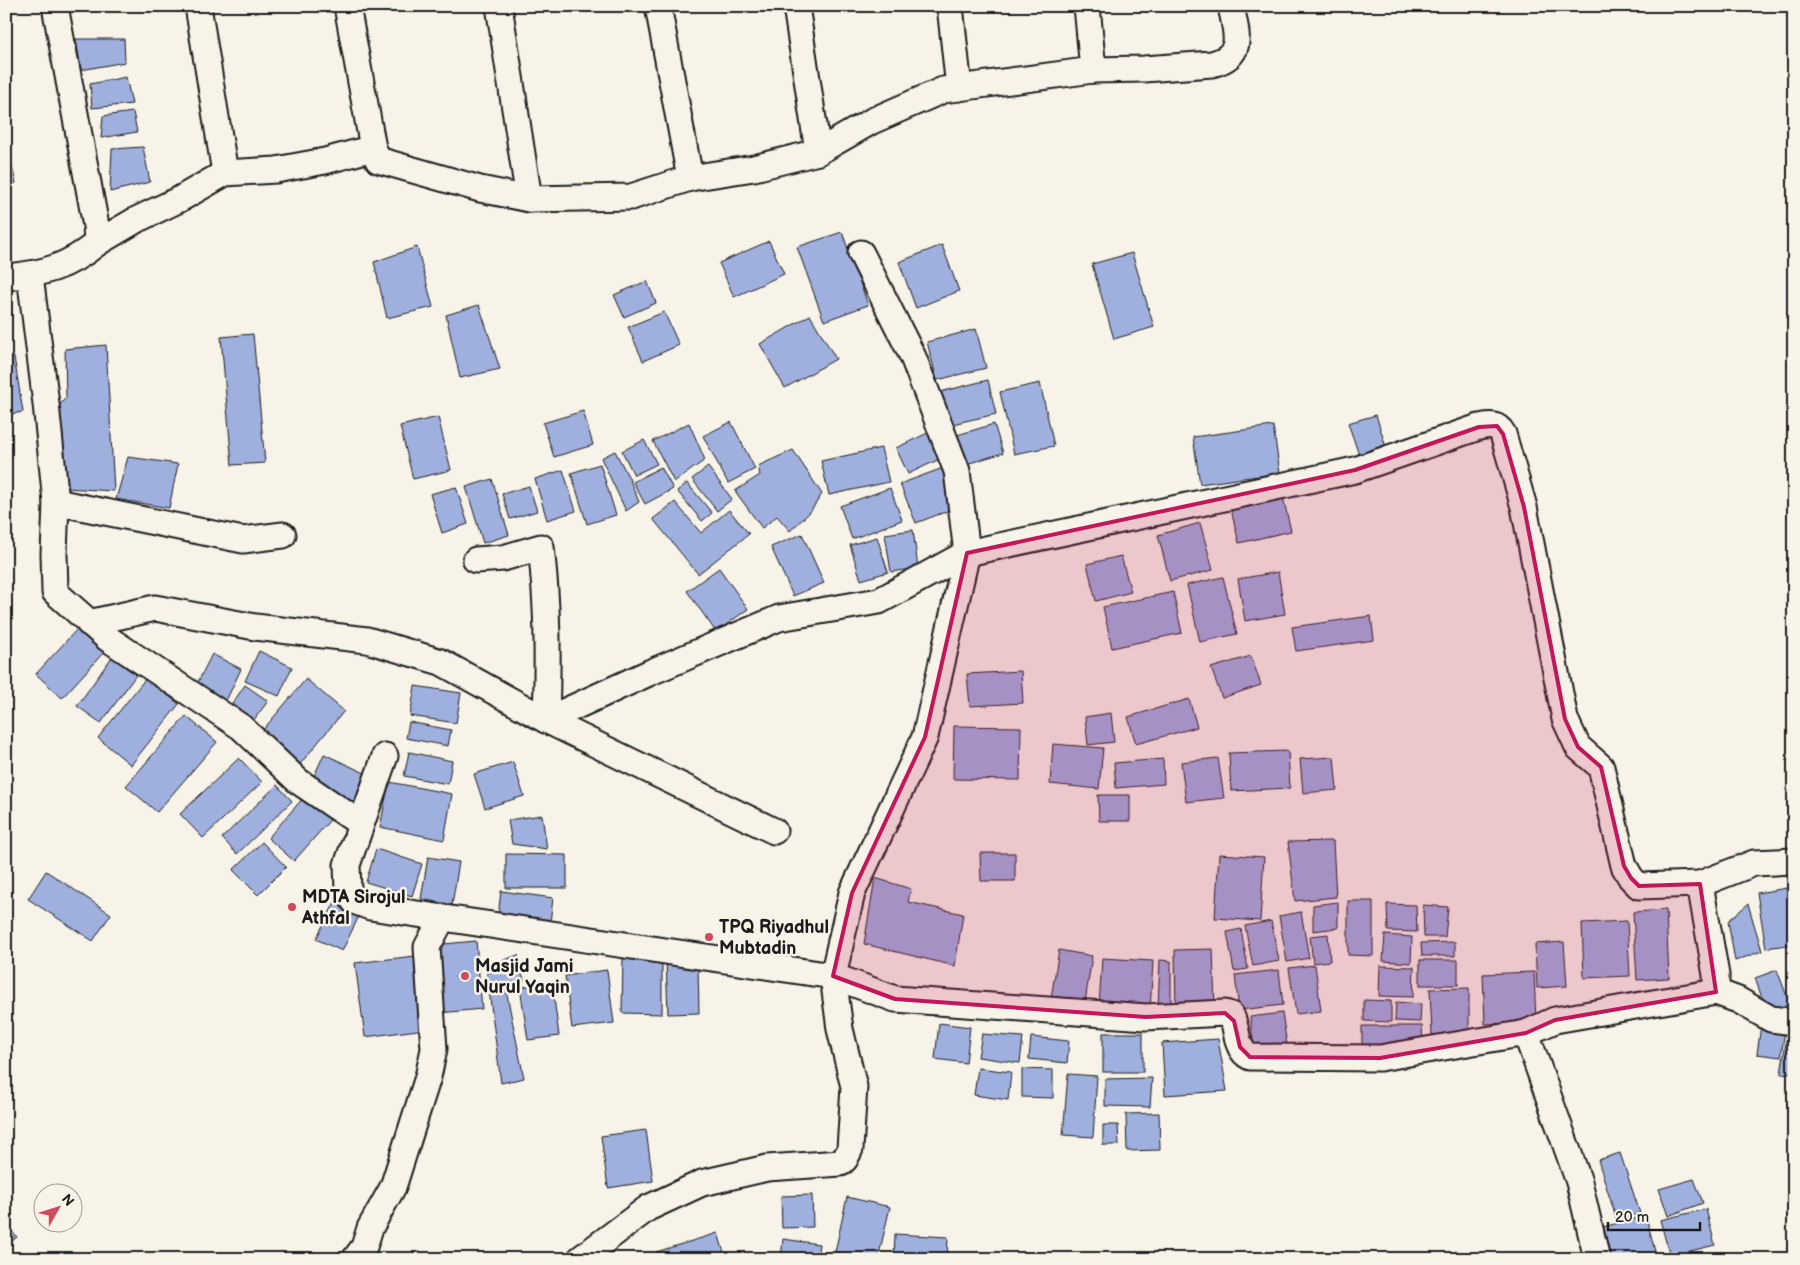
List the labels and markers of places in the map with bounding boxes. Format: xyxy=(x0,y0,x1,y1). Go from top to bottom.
place label: MDTA Sirojul Athfal xyxy=(301,887,406,929)
marker: MDTA Sirojul Athfal xyxy=(286,901,298,913)
place label: TPQ Riyadhul Mubtadin xyxy=(719,917,829,959)
marker: TPQ Riyadhul Mubtadin xyxy=(703,931,715,943)
place label: Masjid Jami Nurul Yaqin xyxy=(475,956,573,998)
marker: Masjid Jami Nurul Yaqin xyxy=(459,970,471,982)

